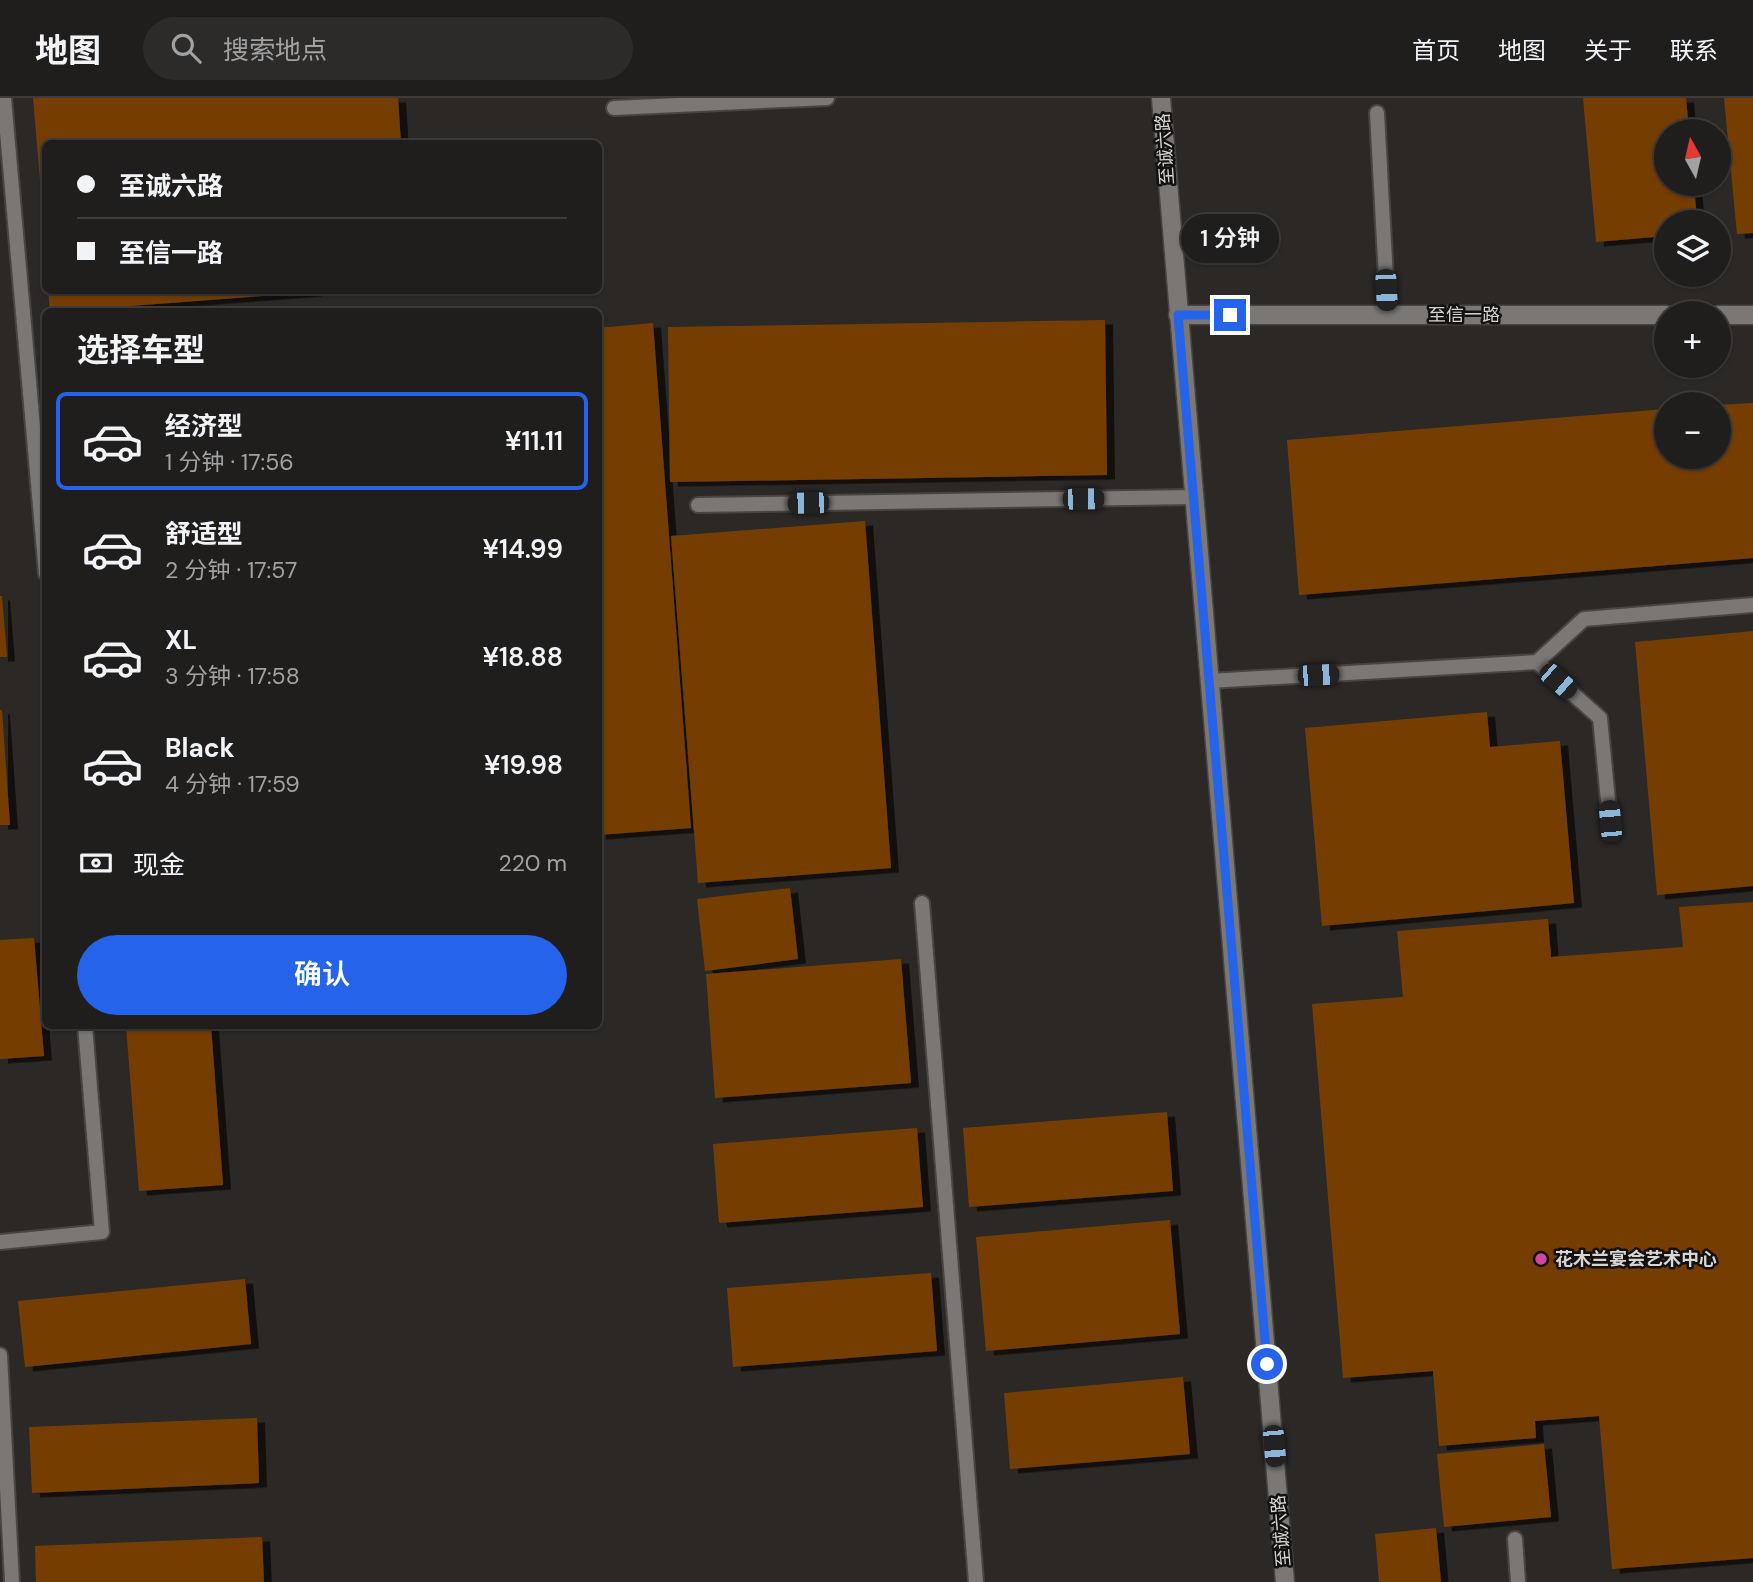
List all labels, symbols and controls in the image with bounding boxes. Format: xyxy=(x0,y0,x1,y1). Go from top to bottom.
search box xyxy=(143,17,633,80)
text: 地图 xyxy=(35,29,101,72)
icon: search xyxy=(167,29,205,67)
text: 搜索地点 xyxy=(223,33,327,67)
text: 首页 xyxy=(1412,35,1460,66)
text: 地图 xyxy=(1498,35,1546,66)
text: 关于 xyxy=(1584,35,1632,66)
text: 联系 xyxy=(1670,35,1718,66)
street label: 至诚六路 xyxy=(1151,112,1179,186)
north arrow xyxy=(1654,119,1731,196)
map controls xyxy=(1654,119,1731,469)
text: 至诚六路 xyxy=(119,169,223,203)
button: layers xyxy=(1654,210,1731,287)
callout: 1 分钟 xyxy=(1181,214,1279,262)
text: 1 分钟 xyxy=(1200,223,1260,253)
text: 至信一路 xyxy=(119,236,223,270)
car xyxy=(1375,268,1398,312)
route end xyxy=(1214,299,1246,331)
button: + xyxy=(1654,301,1731,378)
street label: 至信一路 xyxy=(1428,303,1500,327)
text: 选择车型 xyxy=(77,329,205,371)
button: − xyxy=(1654,392,1731,469)
text: 经济型 xyxy=(165,409,243,443)
icon: car xyxy=(81,410,144,473)
text: ¥11.11 xyxy=(505,424,563,458)
text: 1 分钟 · 17:56 xyxy=(165,447,294,477)
car xyxy=(1062,488,1105,510)
car xyxy=(787,492,830,514)
text: 舒适型 xyxy=(165,517,243,551)
icon: car xyxy=(81,518,144,581)
text: ¥14.99 xyxy=(483,532,563,566)
text: 2 分钟 · 17:57 xyxy=(165,555,297,585)
text: XL xyxy=(165,623,197,657)
icon: car xyxy=(81,626,144,689)
text: ¥18.88 xyxy=(483,640,563,674)
car xyxy=(1536,659,1581,703)
text: 3 分钟 · 17:58 xyxy=(165,661,300,691)
car xyxy=(1297,663,1340,687)
text: Black xyxy=(165,731,235,765)
icon: car xyxy=(81,734,144,797)
text: ¥19.98 xyxy=(484,748,563,782)
text: 4 分钟 · 17:59 xyxy=(165,769,300,799)
car xyxy=(1598,799,1623,843)
icon: cash xyxy=(77,844,115,882)
text: 现金 xyxy=(133,848,185,882)
text: 220 m xyxy=(498,848,567,878)
button: 确认 xyxy=(77,935,567,1015)
place label: 花木兰宴会艺术中心 xyxy=(1555,1247,1717,1271)
marker: 花木兰宴会艺术中心 xyxy=(1533,1251,1549,1267)
route start xyxy=(1251,1348,1283,1380)
car xyxy=(1262,1424,1287,1468)
street label: 至诚六路 xyxy=(1266,1494,1296,1568)

